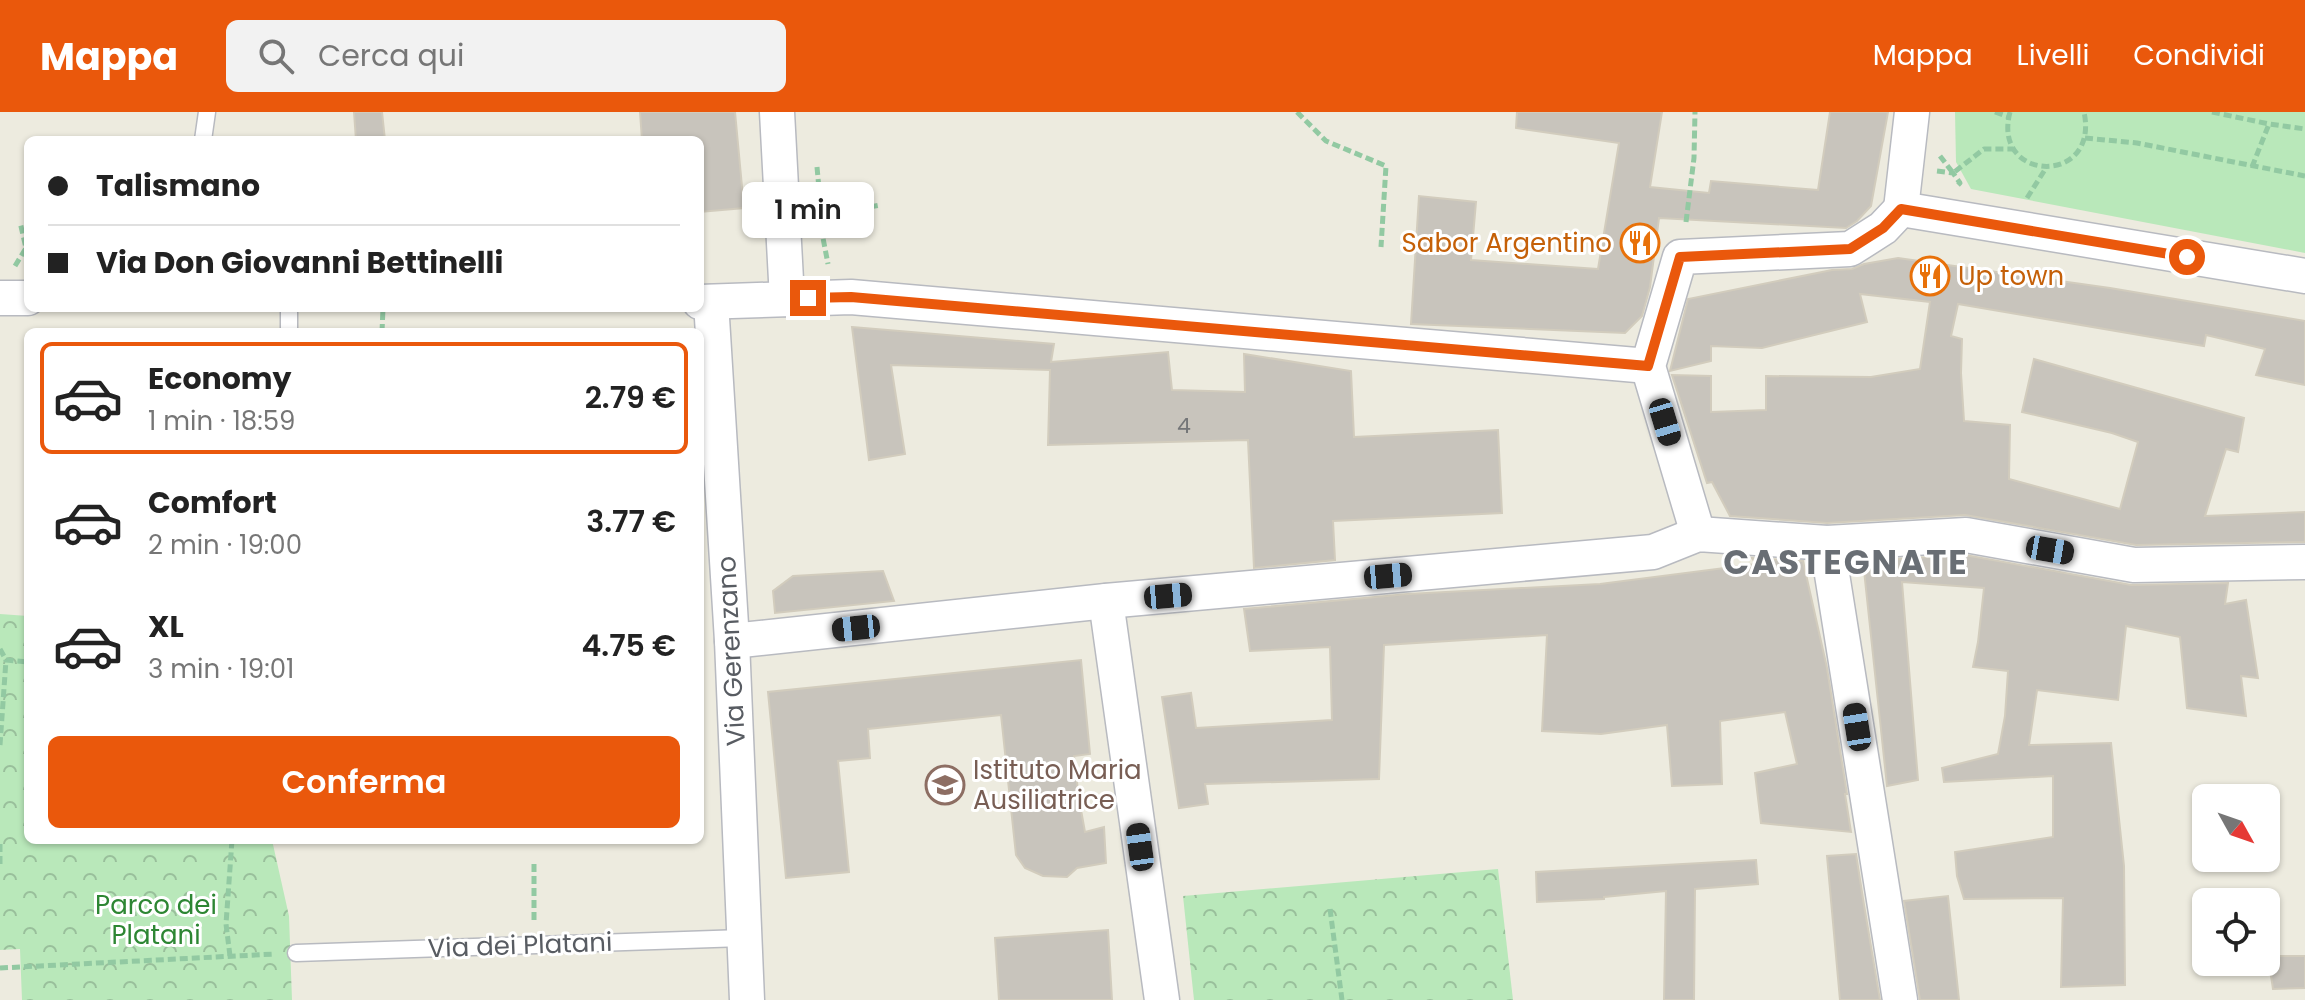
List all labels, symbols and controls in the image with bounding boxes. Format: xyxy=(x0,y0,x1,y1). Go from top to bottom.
search box xyxy=(226,20,786,92)
text: Mappa xyxy=(40,30,178,83)
icon: search xyxy=(254,34,298,78)
text: Cerca qui xyxy=(318,34,464,77)
text: Mappa xyxy=(1873,36,1973,75)
text: Livelli xyxy=(2017,36,2089,75)
text: Condividi xyxy=(2133,36,2265,75)
text: Talismano xyxy=(96,164,260,207)
callout: 1 min xyxy=(742,182,874,238)
text: 1 min xyxy=(774,192,842,228)
restaurant icon: Sabor Argentino xyxy=(1619,222,1661,264)
place label: Sabor Argentino xyxy=(1402,225,1612,261)
route start xyxy=(2169,239,2205,275)
text: Via Don Giovanni Bettinelli xyxy=(96,241,503,284)
restaurant icon: Up town xyxy=(1909,255,1951,297)
place label: Up town xyxy=(1958,258,2064,294)
route end xyxy=(790,280,826,316)
text: Economy xyxy=(148,357,292,400)
icon: car xyxy=(52,362,124,434)
text: 2.79 € xyxy=(585,376,676,419)
car xyxy=(1647,396,1683,448)
text: 1 min · 18:59 xyxy=(148,403,295,439)
house number: 4 xyxy=(1177,410,1191,441)
text: Comfort xyxy=(148,481,277,524)
icon: car xyxy=(52,486,124,558)
text: 3.77 € xyxy=(586,500,676,543)
text: 2 min · 19:00 xyxy=(148,527,302,563)
car xyxy=(2024,534,2076,566)
district label: CASTEGNATE xyxy=(1723,538,1969,586)
street label: Via Gerenzano xyxy=(708,555,754,747)
car xyxy=(1363,562,1413,590)
car xyxy=(1143,582,1193,610)
text: XL xyxy=(148,605,184,648)
icon: car xyxy=(52,610,124,682)
car xyxy=(831,614,881,642)
text: 4.75 € xyxy=(582,624,676,667)
text: 3 min · 19:01 xyxy=(148,651,294,687)
car xyxy=(1841,701,1873,753)
button: Conferma xyxy=(48,736,680,828)
place label: Istituto Maria Ausiliatrice xyxy=(973,752,1142,818)
school or university icon: Istituto Maria Ausiliatrice xyxy=(924,764,966,806)
north arrow xyxy=(2192,784,2280,872)
map controls xyxy=(2192,784,2280,976)
car xyxy=(1125,822,1155,872)
park label: Parco dei Platani xyxy=(95,887,217,953)
button: locate xyxy=(2192,888,2280,976)
street label: Via dei Platani xyxy=(427,924,613,966)

